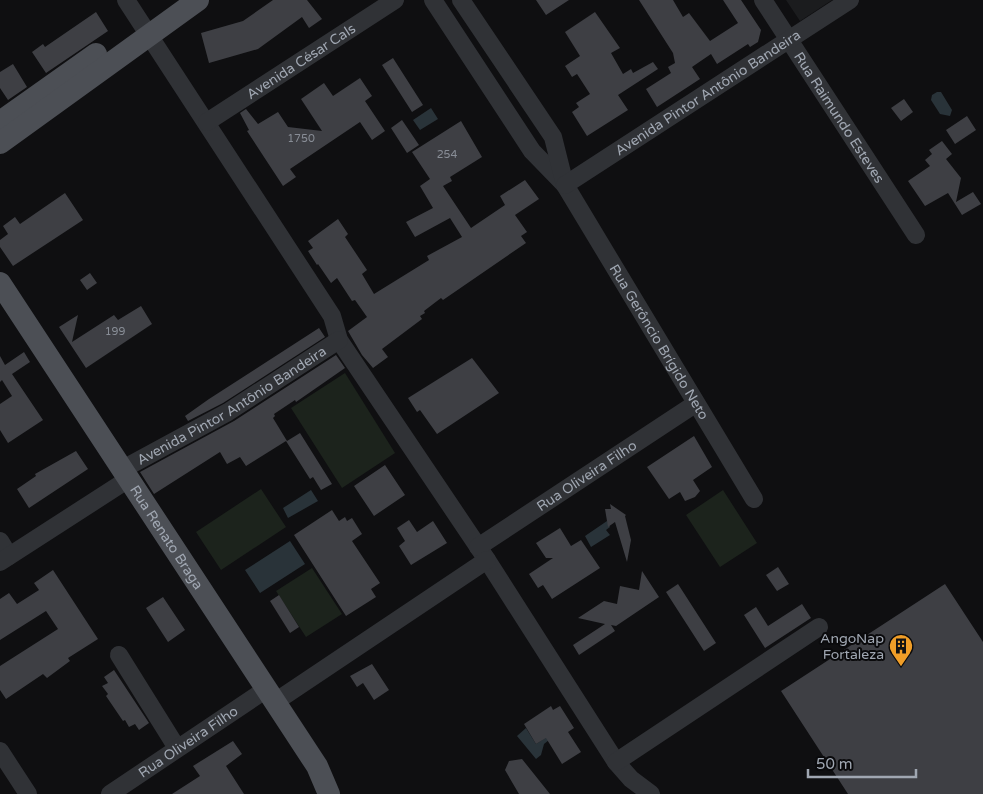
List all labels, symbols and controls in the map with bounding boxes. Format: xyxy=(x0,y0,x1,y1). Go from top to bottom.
street label: Avenida César Cals xyxy=(243,19,359,103)
street label: Avenida Pintor Antônio Bandeira xyxy=(612,26,804,159)
street label: Rua Raimundo Esteves xyxy=(791,49,888,186)
house number: 1750 xyxy=(287,132,315,145)
house number: 254 xyxy=(437,148,457,161)
street label: Rua Gerôncio Brígido Neto xyxy=(606,261,713,423)
house number: 199 xyxy=(105,325,125,338)
street label: Avenida Pintor Antônio Bandeira xyxy=(134,342,329,468)
street label: Rua Oliveira Filho xyxy=(533,436,640,515)
street label: Rua Renato Braga xyxy=(126,482,207,592)
place label: AngoNap Fortaleza xyxy=(820,630,884,663)
building icon: AngoNap Fortaleza xyxy=(888,633,914,667)
street label: Rua Oliveira Filho xyxy=(135,702,241,781)
scale bar xyxy=(808,746,916,778)
text: 50 m xyxy=(816,755,853,773)

